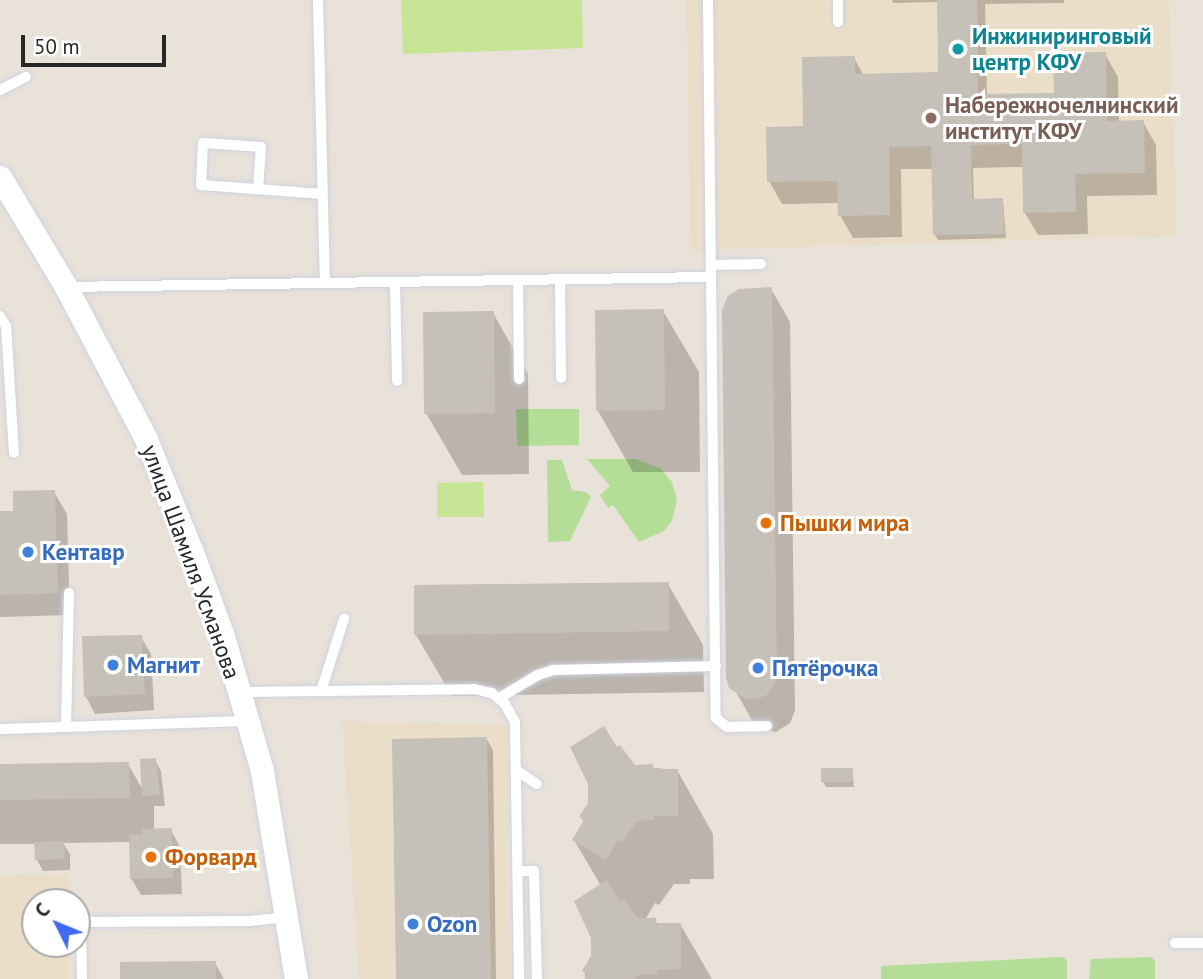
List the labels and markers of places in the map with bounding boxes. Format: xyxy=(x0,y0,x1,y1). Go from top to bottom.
place label: Инжиниринговый центр КФУ xyxy=(972,22,1151,76)
marker: Инжиниринговый центр КФУ xyxy=(950,41,966,57)
place label: Набережночелнинский институт КФУ xyxy=(945,91,1178,145)
marker: Набережночелнинский институт КФУ xyxy=(923,110,939,126)
place label: Пышки мира xyxy=(780,509,909,537)
marker: Пышки мира xyxy=(758,515,774,531)
place label: Кентавр xyxy=(42,538,125,566)
marker: Кентавр xyxy=(20,544,36,560)
place label: Магнит xyxy=(127,651,200,679)
place label: Пятёрочка xyxy=(772,654,878,682)
marker: Магнит xyxy=(105,657,121,673)
marker: Пятёрочка xyxy=(750,660,766,676)
place label: Форвард xyxy=(165,843,257,871)
marker: Форвард xyxy=(143,849,159,865)
place label: Ozon xyxy=(427,910,477,938)
marker: Ozon xyxy=(405,916,421,932)

